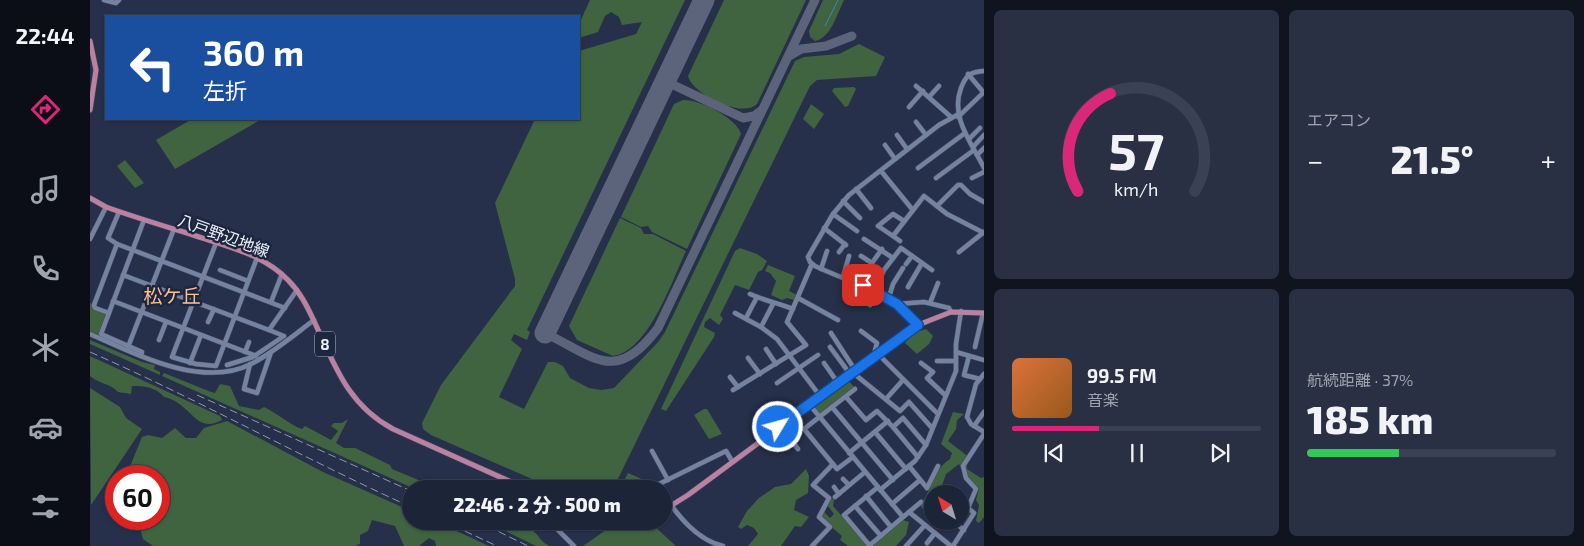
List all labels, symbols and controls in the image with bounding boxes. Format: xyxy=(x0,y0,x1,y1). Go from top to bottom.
text: 22:44 xyxy=(15,22,75,48)
text: 360 m xyxy=(203,31,304,73)
icon: left xyxy=(120,35,185,100)
text: 左折 xyxy=(203,77,247,103)
icon: directions xyxy=(28,92,63,127)
text: エアコン xyxy=(1307,110,1371,129)
text: 57 xyxy=(1108,118,1165,180)
text: 21.5° xyxy=(1390,136,1474,182)
text: − xyxy=(1307,143,1323,177)
text: + xyxy=(1541,143,1556,177)
icon: music xyxy=(28,172,63,207)
text: km/h xyxy=(1114,178,1159,200)
street label: 八戸野辺地線 xyxy=(176,210,272,260)
icon: phone xyxy=(28,251,63,286)
pin xyxy=(842,264,884,306)
icon: arrive xyxy=(849,271,877,299)
district label: 松ケ丘 xyxy=(143,284,201,307)
icon: climate xyxy=(28,330,63,365)
road number: 8 xyxy=(315,332,335,356)
text: 99.5 FM xyxy=(1087,364,1157,387)
text: 航続距離 · 37% xyxy=(1307,370,1413,389)
text: 音楽 xyxy=(1087,390,1119,409)
text: 185 km xyxy=(1307,396,1433,442)
position arrow xyxy=(751,400,803,452)
icon: car xyxy=(28,410,63,445)
icon: previous xyxy=(1040,439,1068,467)
icon: pause xyxy=(1123,439,1151,467)
icon: next xyxy=(1206,439,1234,467)
speed limit sign: 60 xyxy=(105,465,170,530)
north arrow xyxy=(924,485,969,530)
map controls xyxy=(924,485,969,530)
icon: filters xyxy=(28,489,63,524)
text: 22:46 · 2 分 · 500 m xyxy=(453,493,621,516)

